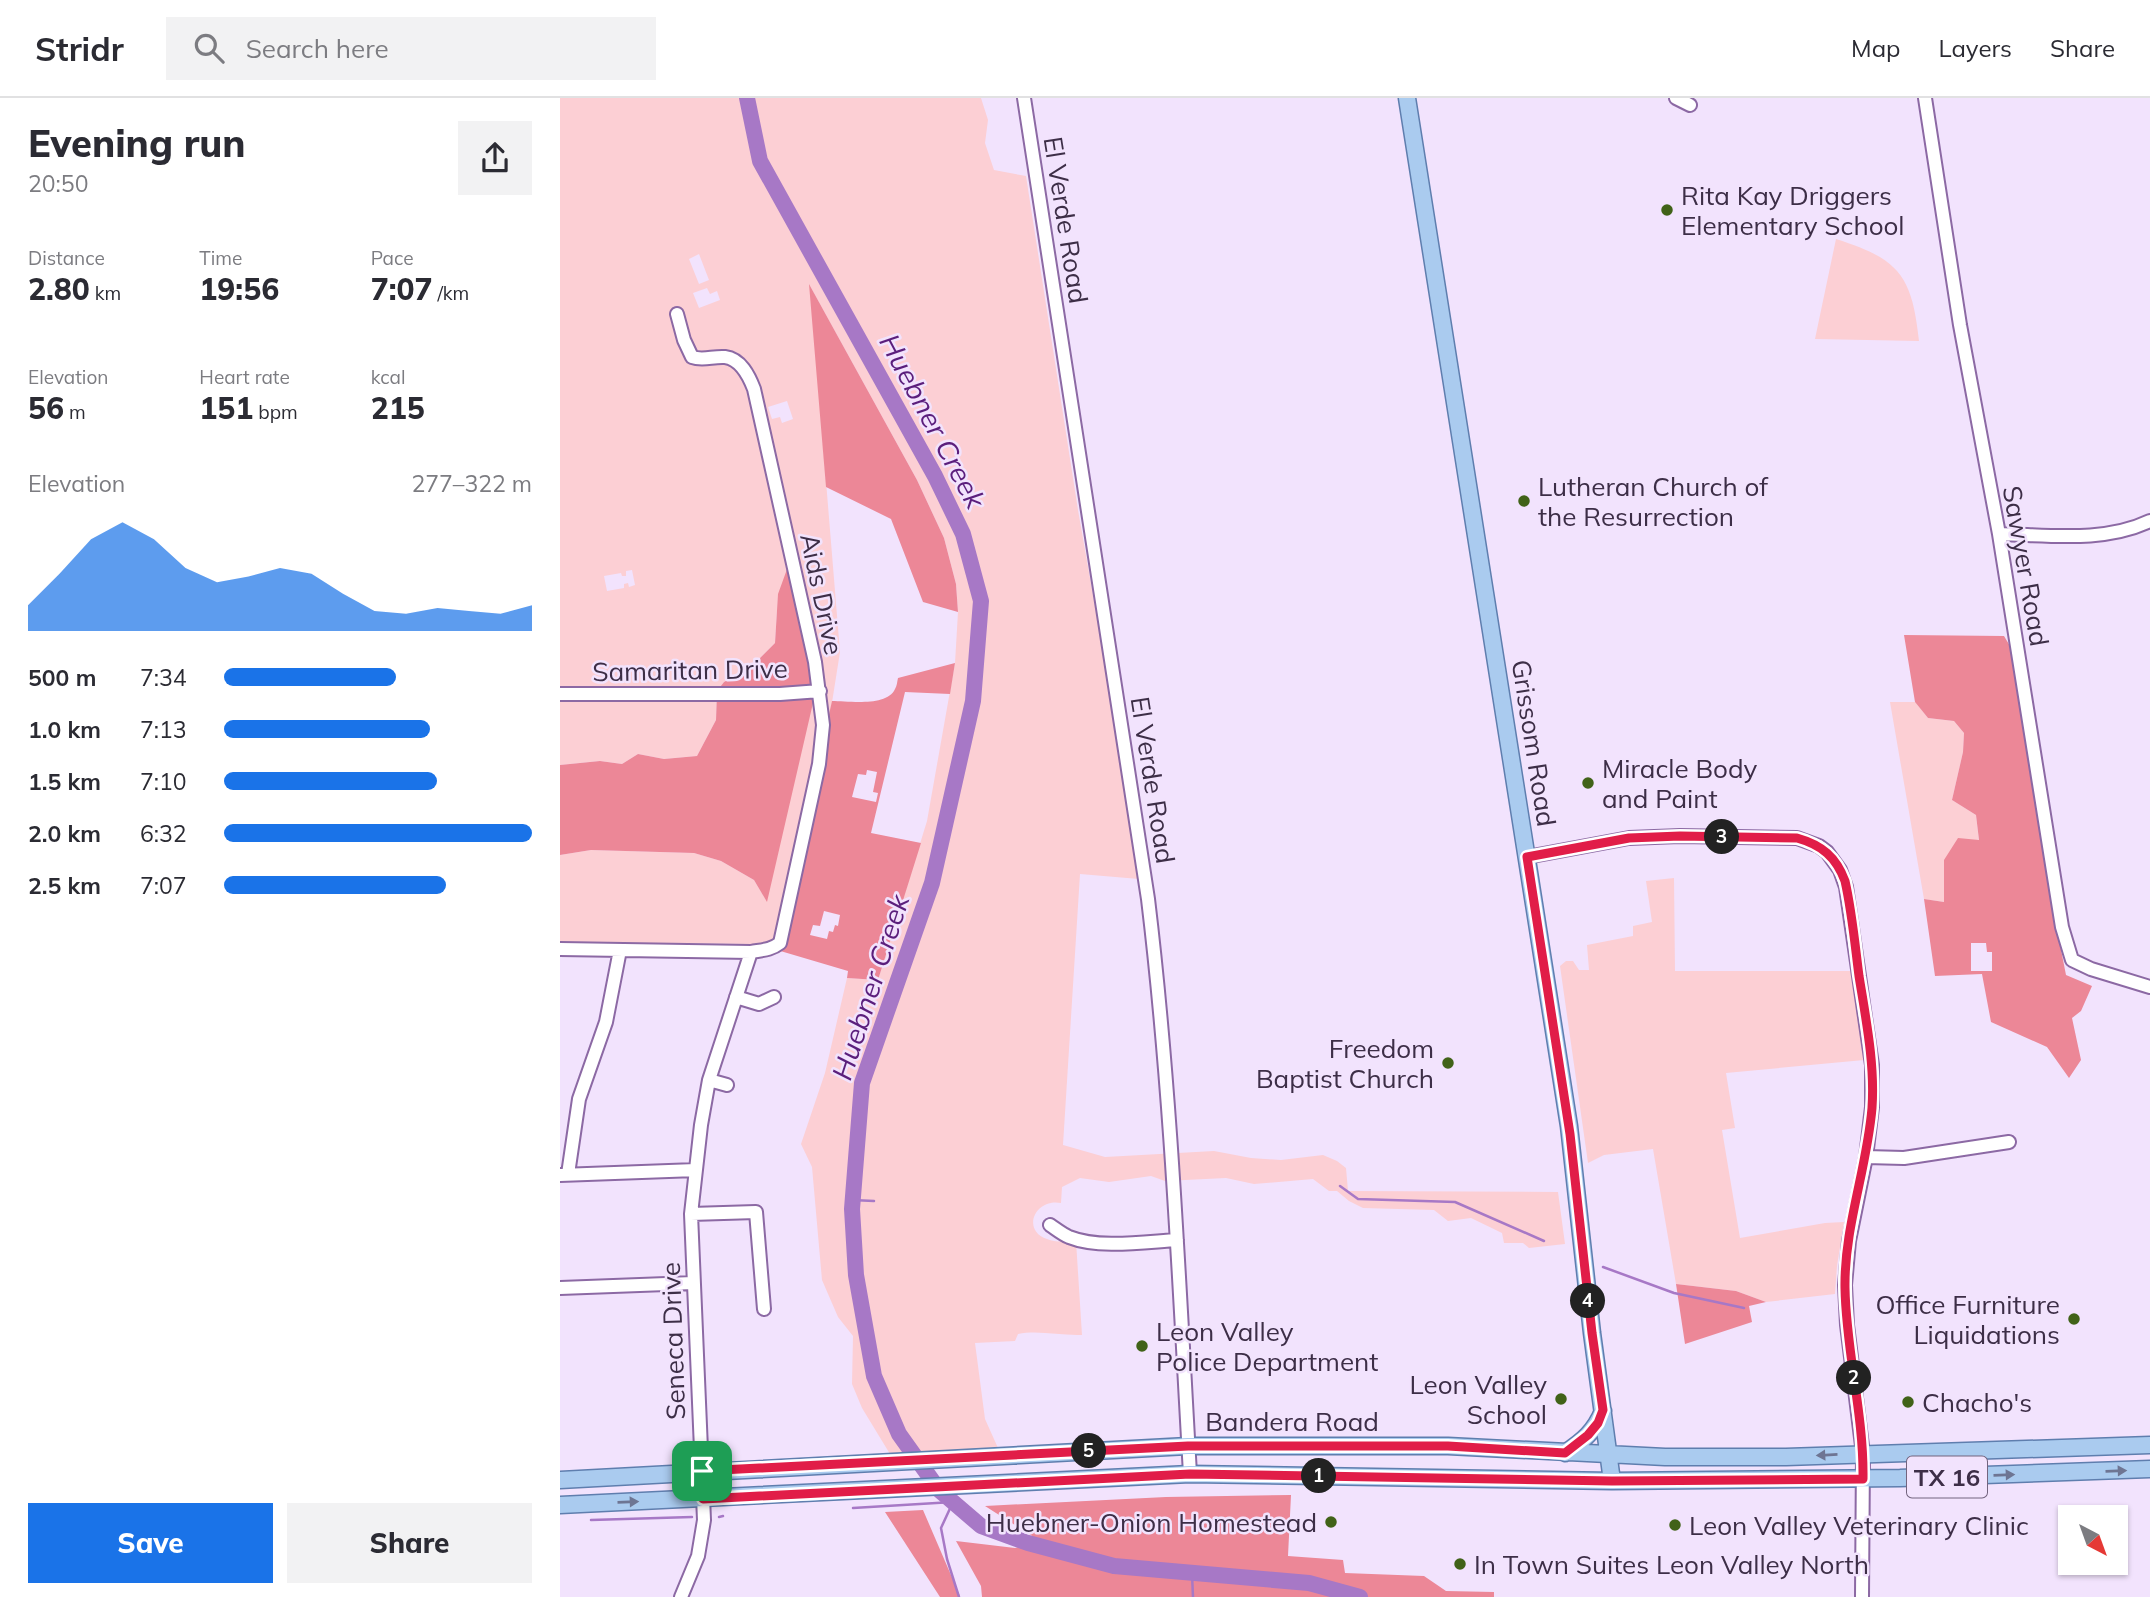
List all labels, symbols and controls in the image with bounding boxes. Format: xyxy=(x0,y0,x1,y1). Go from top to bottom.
search box xyxy=(166,17,656,80)
text: Stridr xyxy=(35,28,124,69)
icon: search xyxy=(190,29,228,67)
text: Search here xyxy=(246,32,389,65)
text: Map xyxy=(1851,33,1900,63)
text: Layers xyxy=(1938,33,2012,63)
text: Share xyxy=(2050,33,2115,63)
text: Evening run xyxy=(28,119,246,167)
button: share xyxy=(458,121,532,195)
street label: El Verde Road xyxy=(1037,134,1095,306)
text: 20:50 xyxy=(28,169,88,198)
place label: Rita Kay Driggers Elementary School xyxy=(1681,179,1905,242)
marker: Rita Kay Driggers Elementary School xyxy=(1659,202,1675,218)
text: Distance xyxy=(28,246,105,270)
text: Time xyxy=(199,246,242,270)
text: Pace xyxy=(371,246,414,270)
text: 2.80 xyxy=(28,270,90,308)
text: 19:56 xyxy=(199,270,279,308)
text: 7:07 xyxy=(371,270,432,308)
text: km xyxy=(90,281,121,305)
text: /km xyxy=(432,281,469,305)
water label: Huebner Creek xyxy=(872,328,994,516)
text: Elevation xyxy=(28,365,108,389)
text: Heart rate xyxy=(199,365,290,389)
text: kcal xyxy=(371,365,405,389)
text: 56 xyxy=(28,389,64,427)
text: 151 xyxy=(199,389,253,427)
text: 215 xyxy=(371,389,425,427)
text: m xyxy=(64,400,86,424)
text: bpm xyxy=(253,400,298,424)
text: Elevation xyxy=(28,469,125,498)
text: 277–322 m xyxy=(411,469,532,498)
place label: Lutheran Church of the Resurrection xyxy=(1538,470,1769,533)
street label: Sawyer Road xyxy=(1996,483,2056,649)
marker: Lutheran Church of the Resurrection xyxy=(1516,493,1532,509)
street label: Aids Drive xyxy=(793,530,851,658)
street label: Samaritan Drive xyxy=(592,652,788,688)
street label: Grissom Road xyxy=(1505,657,1563,829)
text: 500 m xyxy=(28,663,96,692)
text: 7:34 xyxy=(140,663,187,692)
street label: El Verde Road xyxy=(1124,694,1182,866)
text: 1.0 km xyxy=(28,715,101,744)
text: 7:13 xyxy=(140,715,187,744)
place label: Miracle Body and Paint xyxy=(1602,752,1758,815)
text: 1.5 km xyxy=(28,767,101,796)
text: 7:10 xyxy=(140,767,187,796)
marker: Miracle Body and Paint xyxy=(1580,775,1596,791)
text: 2.0 km xyxy=(28,819,101,848)
text: 6:32 xyxy=(140,819,187,848)
pin: 3 xyxy=(1704,820,1740,854)
text: 3 xyxy=(1716,824,1727,848)
text: 2.5 km xyxy=(28,871,101,900)
text: 7:07 xyxy=(140,871,187,900)
water label: Huebner Creek xyxy=(824,888,917,1084)
place label: Freedom Baptist Church xyxy=(1256,1032,1434,1095)
marker: Freedom Baptist Church xyxy=(1440,1055,1456,1071)
street label: Seneca Drive xyxy=(654,1262,692,1420)
pin: 4 xyxy=(1570,1284,1606,1318)
text: 4 xyxy=(1582,1288,1593,1312)
place label: Office Furniture Liquidations xyxy=(1875,1288,2060,1351)
marker: Office Furniture Liquidations xyxy=(2066,1311,2082,1327)
place label: Leon Valley Police Department xyxy=(1156,1315,1378,1378)
marker: Leon Valley Police Department xyxy=(1134,1338,1150,1354)
pin: 2 xyxy=(1836,1360,1872,1396)
text: 2 xyxy=(1848,1365,1859,1389)
place label: Leon Valley School xyxy=(1410,1368,1547,1431)
place label: Chacho's xyxy=(1922,1386,2032,1419)
marker: Leon Valley School xyxy=(1553,1391,1569,1407)
marker: Chacho's xyxy=(1900,1394,1916,1410)
street label: Bandera Road xyxy=(1205,1405,1379,1438)
pin: 5 xyxy=(1072,1434,1106,1468)
text: 5 xyxy=(1083,1438,1094,1462)
pin xyxy=(672,1441,732,1501)
one-way arrow xyxy=(1816,1450,1838,1461)
icon: arrive xyxy=(683,1452,721,1490)
road number: TX 16 xyxy=(1907,1456,1987,1498)
pin: 1 xyxy=(1302,1458,1336,1494)
text: 1 xyxy=(1313,1463,1324,1487)
one-way arrow xyxy=(2105,1465,2127,1476)
one-way arrow xyxy=(1993,1469,2015,1481)
one-way arrow xyxy=(617,1497,639,1508)
button: Save xyxy=(28,1503,273,1583)
button: Share xyxy=(287,1503,532,1583)
north arrow xyxy=(2058,1505,2128,1575)
map controls xyxy=(2058,1505,2128,1575)
place label: Huebner-Onion Homestead xyxy=(986,1506,1317,1539)
place label: Leon Valley Veterinary Clinic xyxy=(1689,1509,2029,1542)
marker: Huebner-Onion Homestead xyxy=(1323,1514,1339,1530)
marker: Leon Valley Veterinary Clinic xyxy=(1667,1517,1683,1533)
place label: In Town Suites Leon Valley North xyxy=(1474,1548,1869,1581)
marker: In Town Suites Leon Valley North xyxy=(1452,1556,1468,1572)

